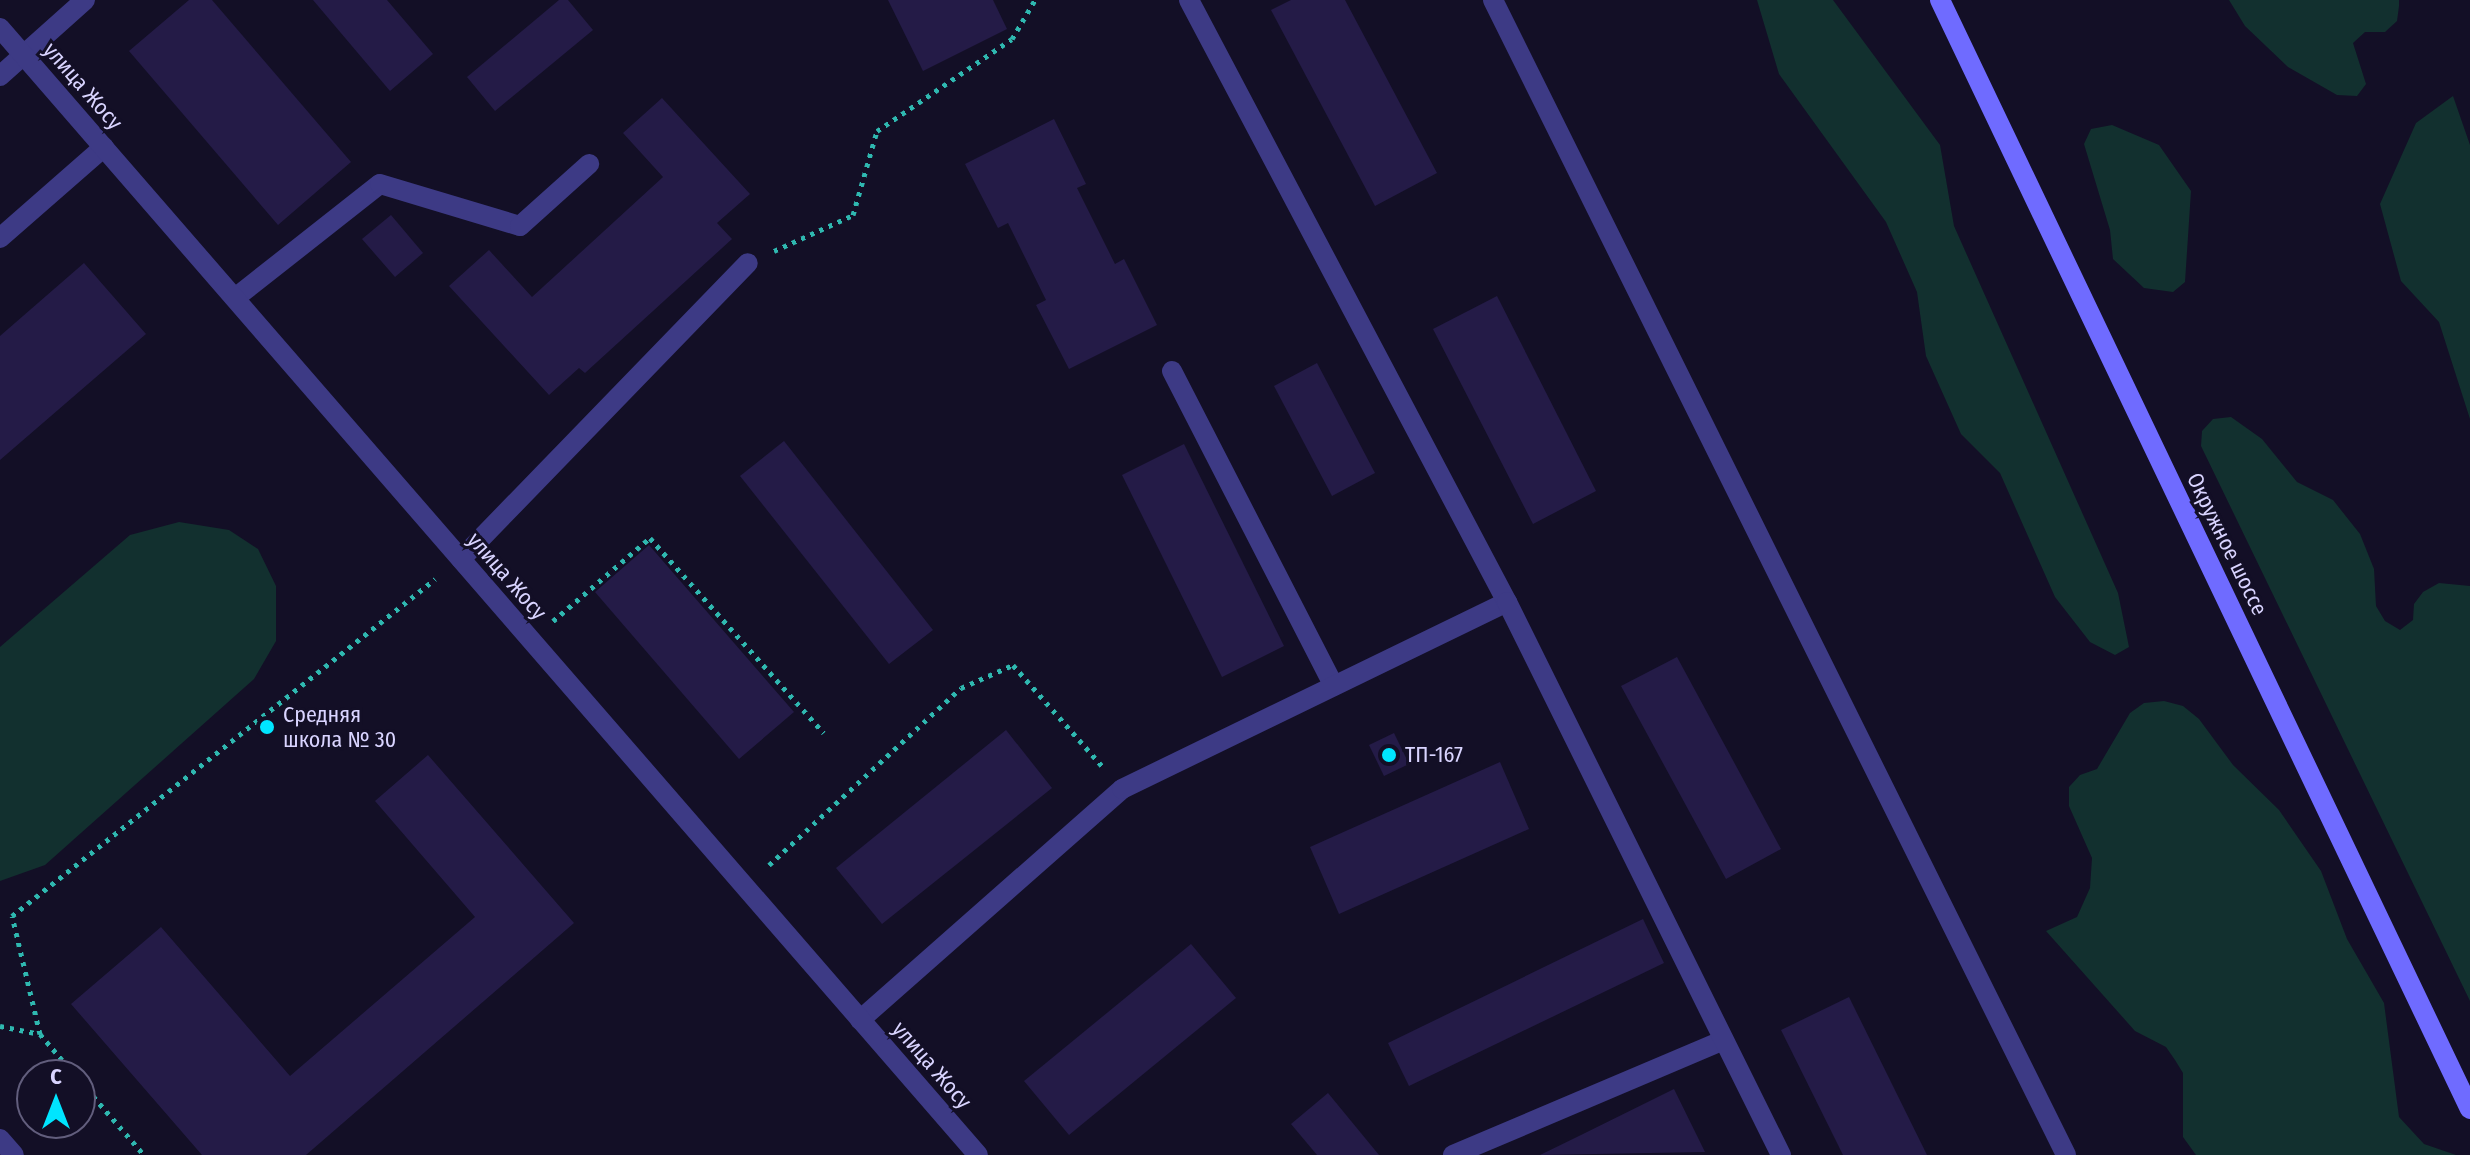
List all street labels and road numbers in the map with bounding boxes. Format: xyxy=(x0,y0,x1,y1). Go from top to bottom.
street label: улица Жосу xyxy=(38,37,128,135)
street label: Окружное шоссе xyxy=(2181,468,2273,620)
street label: улица Жосу xyxy=(462,527,552,625)
street label: улица Жосу xyxy=(887,1016,977,1114)

